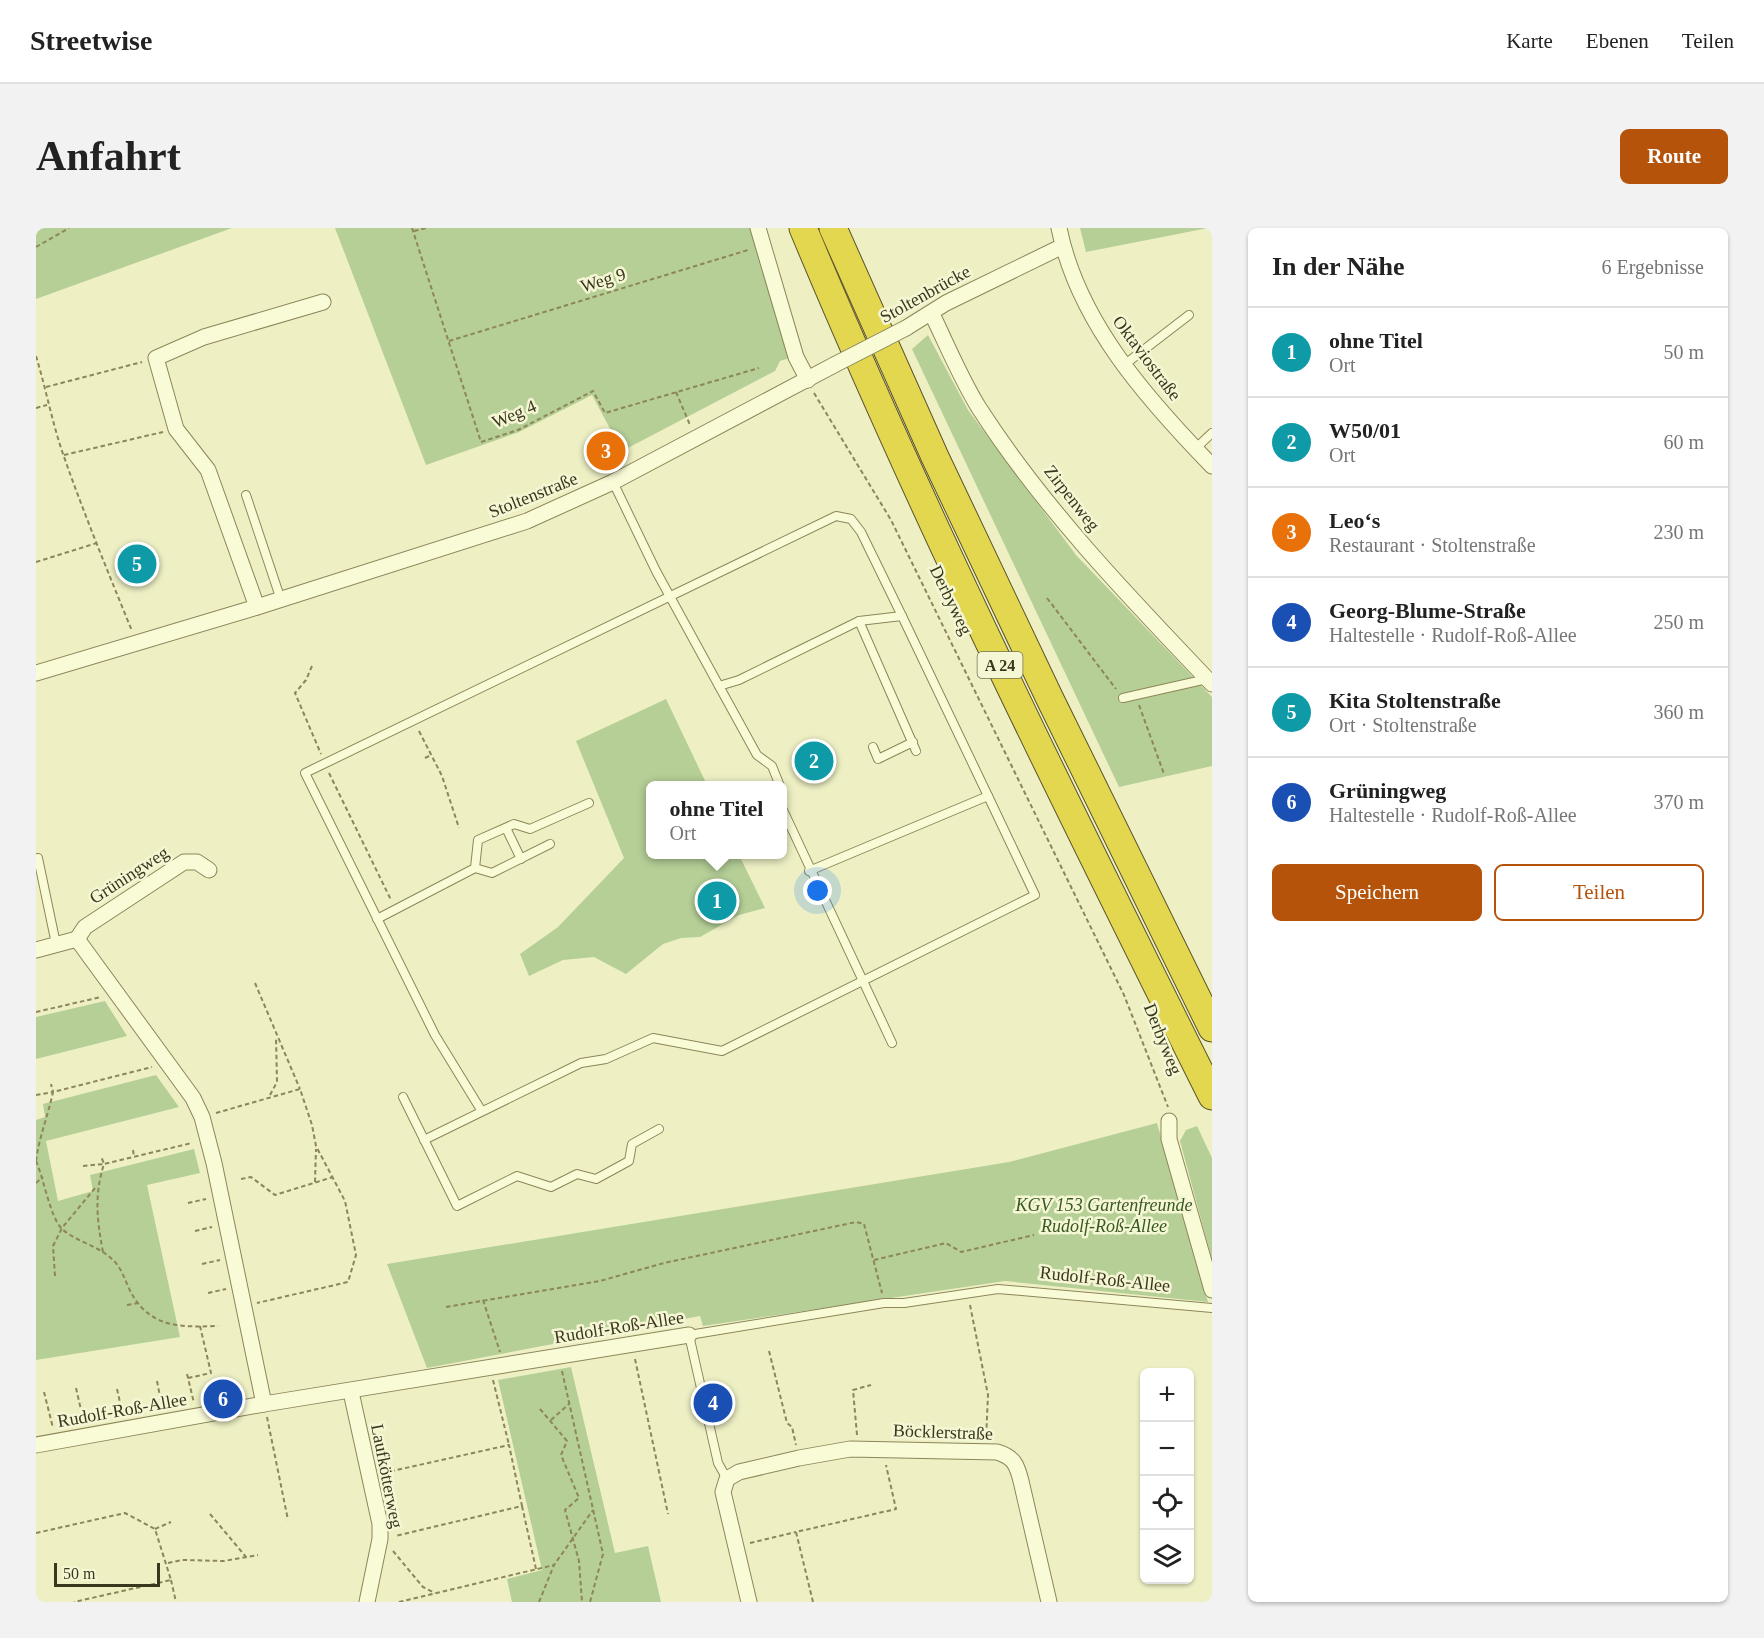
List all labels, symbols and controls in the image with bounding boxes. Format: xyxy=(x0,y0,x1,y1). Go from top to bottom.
text: Streetwise xyxy=(30,25,152,56)
text: Karte xyxy=(1506,29,1553,53)
text: Ebenen xyxy=(1586,29,1649,53)
text: Teilen xyxy=(1682,29,1734,53)
button: Route xyxy=(1620,129,1728,184)
text: Anfahrt xyxy=(36,133,181,179)
text: In der Nähe xyxy=(1272,252,1404,281)
text: 6 Ergebnisse xyxy=(1602,256,1704,278)
street label: Stoltenbrücke xyxy=(876,261,974,327)
street label: Weg 9 xyxy=(578,264,628,296)
street label: Oktaviostraße xyxy=(1109,312,1185,404)
text: ohne Titel xyxy=(1329,328,1423,353)
text: 1 xyxy=(1287,341,1297,363)
text: 50 m xyxy=(1663,341,1704,363)
text: Ort xyxy=(1329,354,1356,376)
street label: Weg 4 xyxy=(489,396,539,432)
text: W50/01 xyxy=(1329,418,1401,443)
pin: 3 xyxy=(586,428,626,474)
text: 2 xyxy=(1287,431,1297,453)
text: 60 m xyxy=(1663,431,1704,453)
text: Ort xyxy=(1329,444,1356,466)
street label: Zirpenweg xyxy=(1040,461,1104,535)
street label: Stoltenstraße xyxy=(486,468,580,522)
text: Leo‘s xyxy=(1329,508,1380,533)
text: 3 xyxy=(1287,521,1297,543)
text: 230 m xyxy=(1653,521,1704,543)
text: Restaurant · Stoltenstraße xyxy=(1329,534,1536,556)
pin: 5 xyxy=(118,542,156,586)
street label: Derbyweg xyxy=(926,562,976,638)
text: Georg-Blume-Straße xyxy=(1329,598,1526,623)
text: 4 xyxy=(1287,611,1297,633)
text: 250 m xyxy=(1653,611,1704,633)
text: Haltestelle · Rudolf-Roß-Allee xyxy=(1329,624,1577,646)
road number: A 24 xyxy=(978,652,1022,678)
text: Kita Stoltenstraße xyxy=(1329,688,1501,713)
text: 5 xyxy=(1287,701,1297,723)
text: 360 m xyxy=(1653,701,1704,723)
text: Ort · Stoltenstraße xyxy=(1329,714,1477,736)
pin: 2 xyxy=(794,738,834,784)
text: Grüningweg xyxy=(1329,778,1446,803)
popup xyxy=(646,781,787,859)
text: 6 xyxy=(1287,791,1297,813)
text: 370 m xyxy=(1653,791,1704,813)
text: ohne Titel xyxy=(670,796,763,821)
text: Haltestelle · Rudolf-Roß-Allee xyxy=(1329,804,1577,826)
text: Ort xyxy=(670,822,696,844)
street label: Grüningweg xyxy=(86,842,172,908)
button: Speichern xyxy=(1272,864,1482,921)
button: Teilen xyxy=(1494,864,1704,921)
your location xyxy=(803,876,832,905)
pin: 1 xyxy=(698,878,736,924)
street label: Derbyweg xyxy=(1140,1000,1186,1078)
park label: KGV 153 Gartenfreunde Rudolf-Roß-Allee xyxy=(1015,1195,1193,1236)
street label: Rudolf-Roß-Allee xyxy=(1039,1262,1171,1296)
street label: Rudolf-Roß-Allee xyxy=(553,1307,685,1347)
map controls xyxy=(1140,1368,1194,1584)
button: + xyxy=(1140,1368,1194,1422)
pin: 6 xyxy=(204,1376,243,1422)
pin: 4 xyxy=(694,1380,732,1426)
street label: Rudolf-Roß-Allee xyxy=(56,1389,188,1431)
street label: Böcklerstraße xyxy=(893,1420,993,1444)
street label: Laufkötterweg xyxy=(367,1422,407,1530)
button: − xyxy=(1140,1422,1194,1476)
button: locate xyxy=(1140,1476,1194,1530)
button: layers xyxy=(1140,1530,1194,1584)
scale bar xyxy=(54,1560,160,1588)
text: 50 m xyxy=(63,1565,95,1582)

